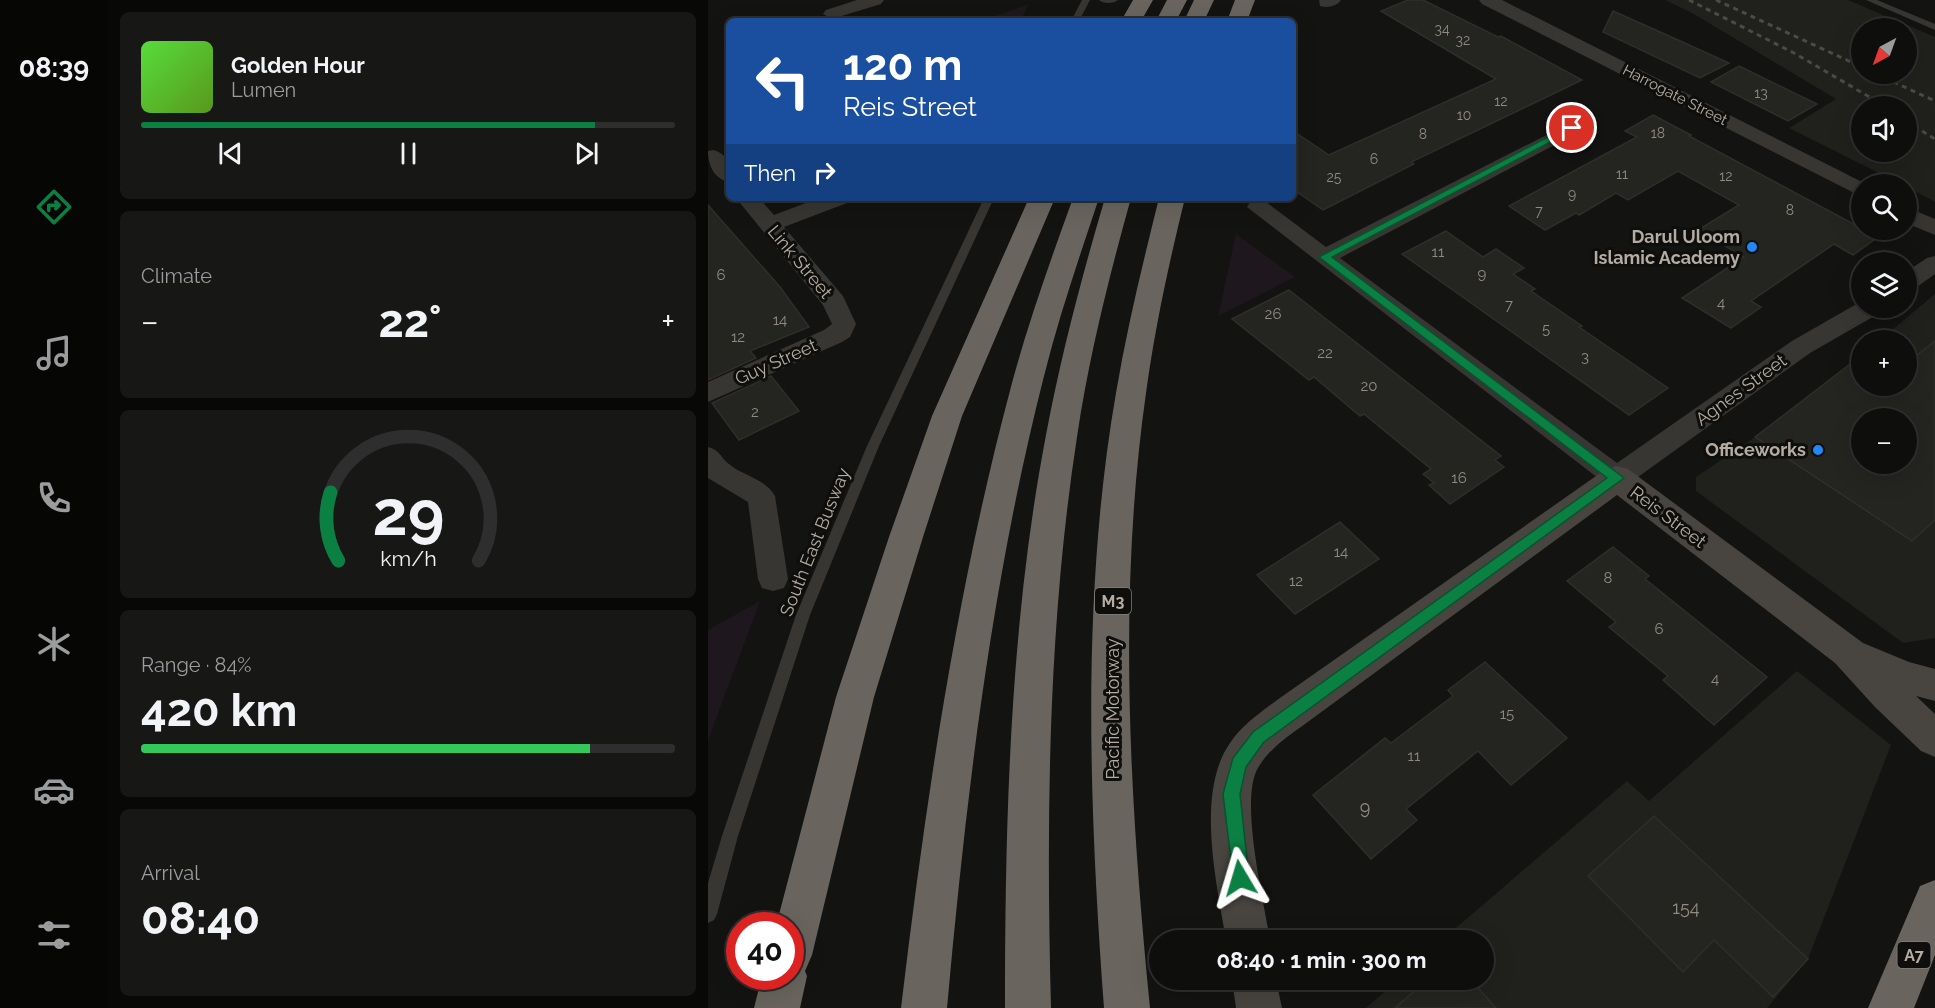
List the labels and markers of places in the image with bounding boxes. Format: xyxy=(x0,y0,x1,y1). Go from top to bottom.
pin xyxy=(1546,102,1597,153)
place label: Darul Uloom Islamic Academy xyxy=(1594,226,1740,268)
marker: Darul Uloom Islamic Academy xyxy=(1745,240,1759,254)
place label: Officeworks xyxy=(1705,439,1806,460)
marker: Officeworks xyxy=(1811,443,1825,457)

